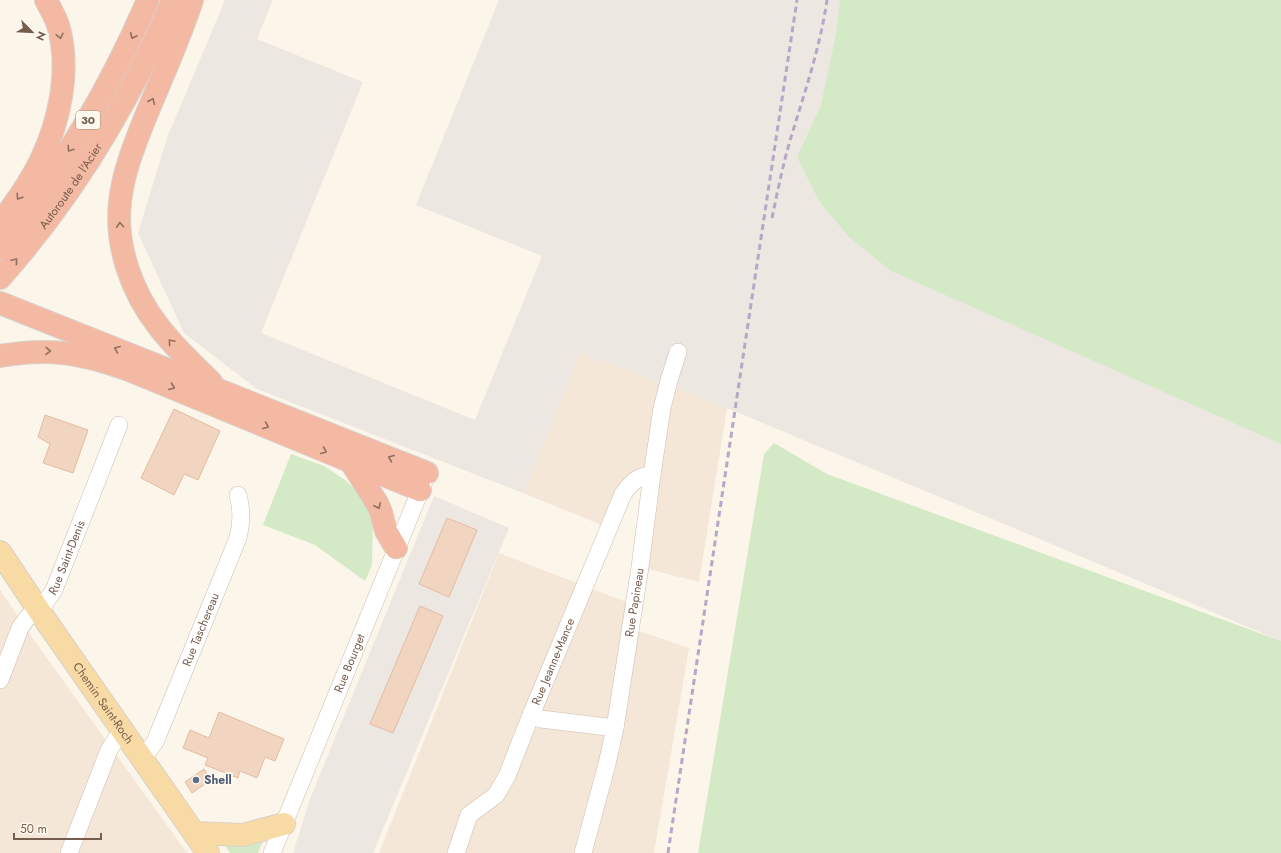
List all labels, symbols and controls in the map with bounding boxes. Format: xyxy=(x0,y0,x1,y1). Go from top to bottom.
north arrow xyxy=(12,12,52,52)
text: N xyxy=(32,29,50,43)
one-way arrow xyxy=(130,31,138,39)
one-way arrow xyxy=(56,33,64,39)
one-way arrow xyxy=(147,97,155,105)
road number: 30 xyxy=(76,111,100,129)
street label: Autoroute de l'Acier xyxy=(35,139,107,233)
one-way arrow xyxy=(68,145,75,152)
one-way arrow xyxy=(16,193,24,200)
one-way arrow xyxy=(115,222,124,228)
one-way arrow xyxy=(10,258,17,266)
one-way arrow xyxy=(168,339,175,347)
one-way arrow xyxy=(113,346,120,354)
one-way arrow xyxy=(45,347,51,355)
one-way arrow xyxy=(168,383,175,391)
one-way arrow xyxy=(262,422,269,430)
one-way arrow xyxy=(321,446,328,454)
one-way arrow xyxy=(388,455,395,463)
one-way arrow xyxy=(373,501,381,509)
street label: Rue Saint-Denis xyxy=(44,518,90,599)
street label: Rue Papineau xyxy=(620,567,649,638)
street label: Rue Taschereau xyxy=(178,590,224,669)
street label: Rue Jeanne-Mance xyxy=(527,615,579,708)
street label: Rue Bourget xyxy=(329,631,370,695)
street label: Chemin Saint-Roch xyxy=(69,659,138,747)
place label: Shell xyxy=(204,771,232,789)
marker: Shell xyxy=(191,775,201,785)
scale bar xyxy=(14,815,101,841)
text: 50 m xyxy=(20,820,47,838)

